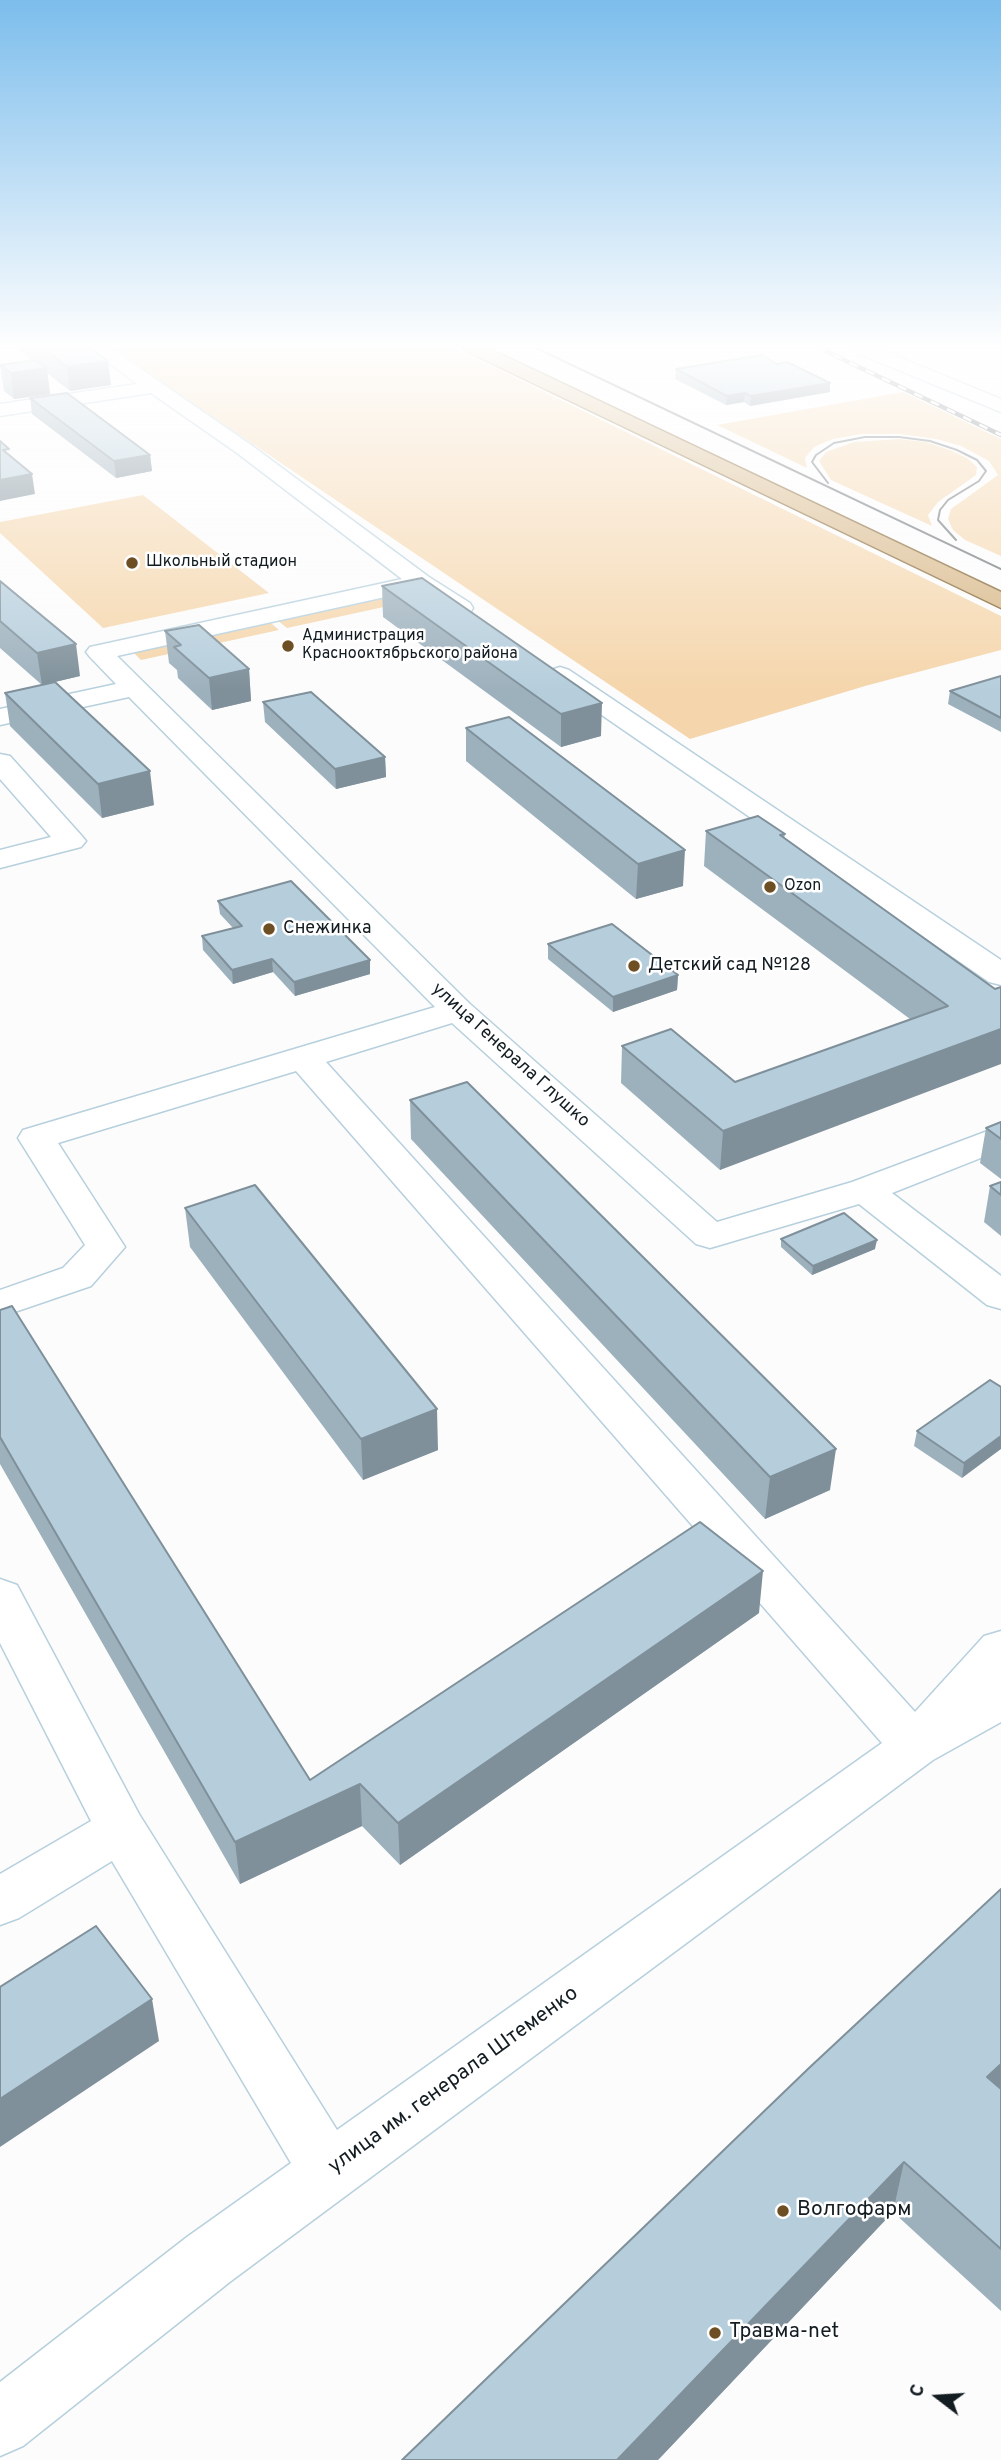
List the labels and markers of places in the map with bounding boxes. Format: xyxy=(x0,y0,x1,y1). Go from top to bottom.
place label: Школьный стадион xyxy=(146,553,297,573)
marker: Школьный стадион xyxy=(124,555,140,571)
place label: Администрация Краснооктябрьского района xyxy=(302,627,518,665)
marker: Администрация Краснооктябрьского района xyxy=(280,638,296,654)
place label: Ozon xyxy=(784,877,821,897)
marker: Ozon xyxy=(762,879,778,895)
place label: Снежинка xyxy=(283,918,371,940)
marker: Снежинка xyxy=(261,921,277,937)
place label: Детский сад №128 xyxy=(648,955,811,977)
marker: Детский сад №128 xyxy=(626,958,642,974)
place label: Волгофарм xyxy=(797,2198,911,2224)
marker: Волгофарм xyxy=(775,2203,791,2219)
place label: Травма-net xyxy=(729,2320,839,2346)
marker: Травма-net xyxy=(707,2325,723,2341)

